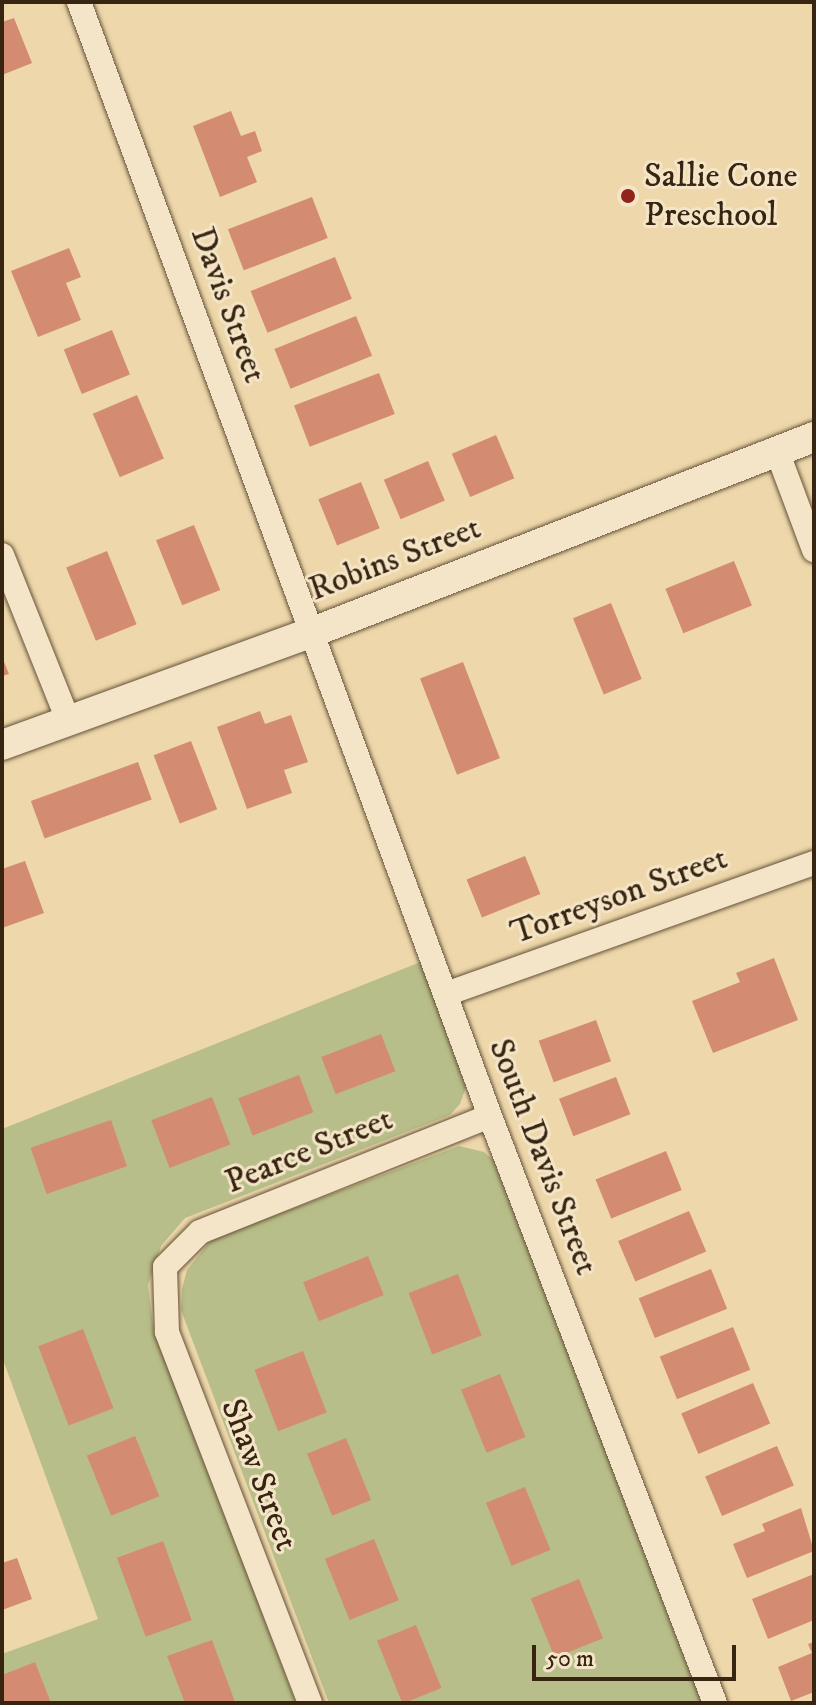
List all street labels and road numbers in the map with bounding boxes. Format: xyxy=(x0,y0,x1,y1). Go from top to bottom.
street label: Davis Street xyxy=(181,222,275,388)
street label: Robins Street xyxy=(303,508,487,610)
street label: Torreyson Street xyxy=(505,838,733,954)
street label: South Davis Street xyxy=(479,1033,607,1281)
street label: Pearce Street xyxy=(219,1099,399,1203)
street label: Shaw Street xyxy=(211,1393,307,1557)

